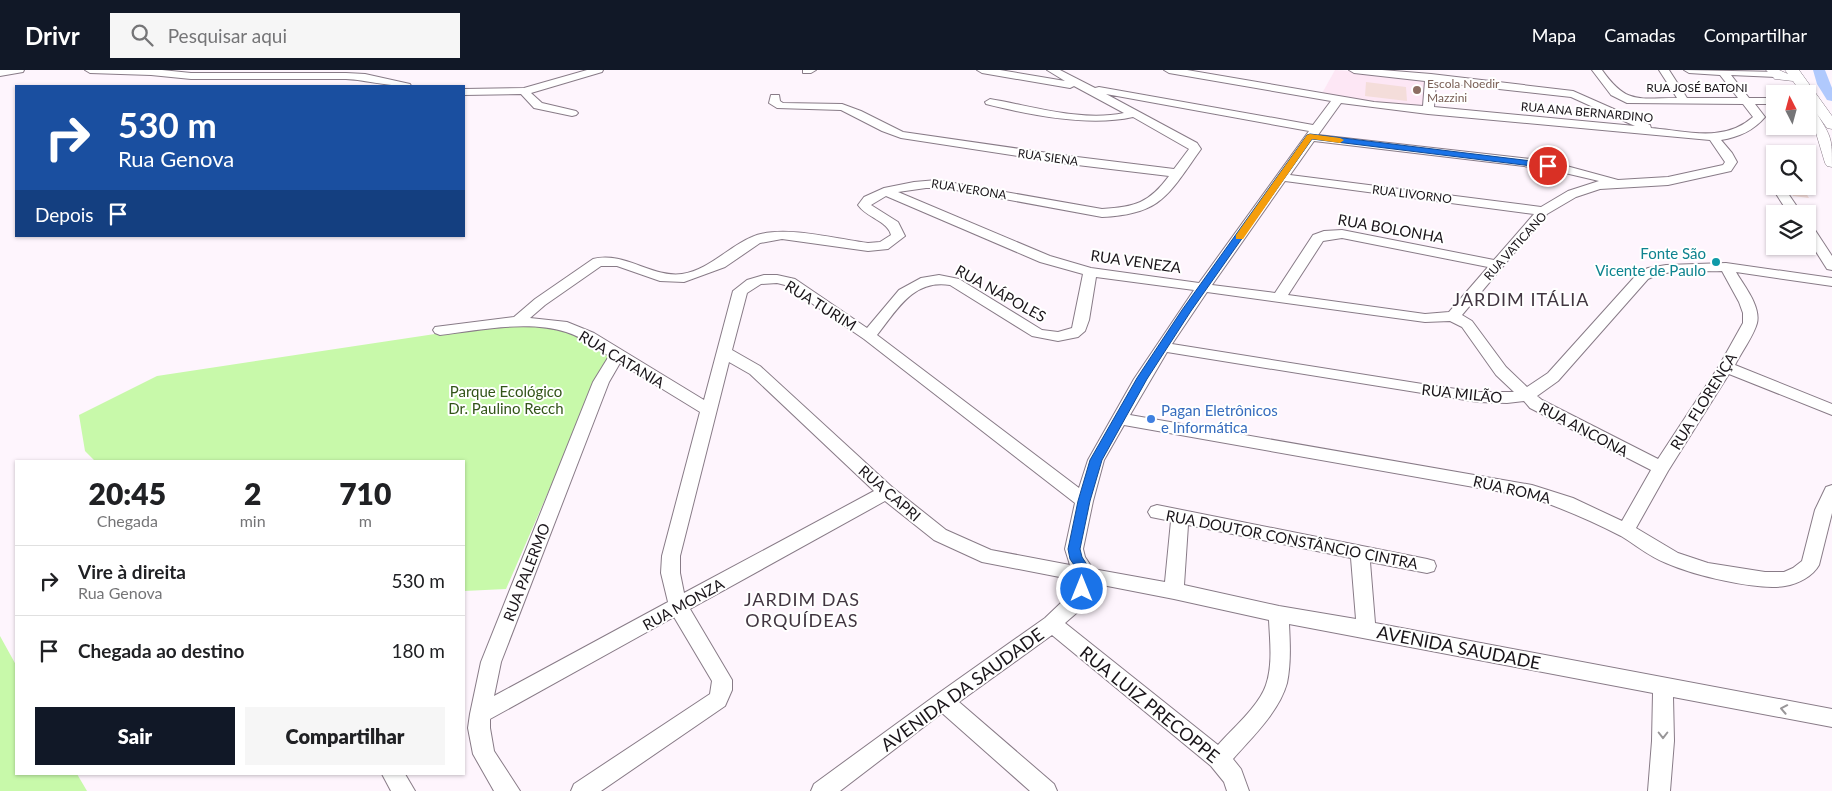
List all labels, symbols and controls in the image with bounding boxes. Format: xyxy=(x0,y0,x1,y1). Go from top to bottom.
search box xyxy=(110,13,460,58)
text: Drivr xyxy=(25,21,80,50)
icon: search xyxy=(128,21,156,49)
text: Pesquisar aqui xyxy=(168,24,287,47)
text: Mapa xyxy=(1532,24,1576,46)
text: Camadas xyxy=(1604,24,1676,46)
text: Compartilhar xyxy=(1704,24,1807,46)
place label: Escola Noedir Mazzini xyxy=(1427,76,1500,105)
street label: RUA JOSÉ BATONI xyxy=(1646,80,1748,95)
marker: Escola Noedir Mazzini xyxy=(1411,84,1423,96)
north arrow xyxy=(1766,85,1816,135)
map controls xyxy=(1766,85,1816,255)
street label: RUA ANA BERNARDINO xyxy=(1520,99,1654,125)
text: 530 m xyxy=(118,103,217,145)
icon: right xyxy=(35,105,100,170)
text: Rua Genova xyxy=(118,145,234,172)
street label: RUA SIENA xyxy=(1017,145,1080,169)
pin xyxy=(1527,145,1569,187)
button: search xyxy=(1766,145,1816,195)
icon: arrive xyxy=(1534,152,1562,180)
street label: RUA VERONA xyxy=(930,176,1008,202)
street label: RUA LIVORNO xyxy=(1371,182,1453,206)
icon: arrive xyxy=(104,200,132,228)
text: Depois xyxy=(35,203,94,226)
button: layers xyxy=(1766,205,1816,255)
street label: RUA VATICANO xyxy=(1480,209,1550,283)
street label: RUA BOLONHA xyxy=(1336,210,1446,246)
place label: Fonte São Vicente de Paulo xyxy=(1595,244,1706,279)
street label: RUA VENEZA xyxy=(1090,246,1183,276)
marker: Fonte São Vicente de Paulo xyxy=(1710,256,1722,268)
street label: RUA NÁPOLES xyxy=(953,261,1049,325)
street label: RUA TURIM xyxy=(782,276,860,334)
district label: JARDIM ITÁLIA xyxy=(1452,288,1590,310)
street label: RUA CATANIA xyxy=(576,326,669,392)
street label: RUA FLORENÇA xyxy=(1666,348,1740,453)
street label: RUA MILÃO xyxy=(1421,380,1503,406)
park label: Parque Ecológico Dr. Paulino Recch xyxy=(448,382,564,417)
street label: RUA ANCONA xyxy=(1536,398,1632,460)
place label: Pagan Eletrônicos e Informática xyxy=(1161,401,1278,436)
marker: Pagan Eletrônicos e Informática xyxy=(1145,413,1157,425)
street label: RUA CAPRI xyxy=(855,461,925,525)
street label: RUA ROMA xyxy=(1471,471,1553,507)
text: 20:45 xyxy=(89,475,166,511)
text: 2 xyxy=(244,475,261,511)
text: 710 xyxy=(339,475,391,511)
street label: RUA DOUTOR CONSTÂNCIO CINTRA xyxy=(1164,506,1421,572)
text: Chegada xyxy=(97,511,158,530)
text: min xyxy=(240,511,266,530)
text: m xyxy=(359,511,372,530)
street label: RUA PALERMO xyxy=(499,520,553,624)
text: Vire à direita xyxy=(78,560,186,583)
position arrow xyxy=(1055,562,1107,614)
icon: right xyxy=(35,567,63,595)
text: 530 m xyxy=(391,569,445,592)
street label: RUA MONZA xyxy=(639,574,728,634)
text: Rua Genova xyxy=(78,583,163,602)
district label: JARDIM DAS ORQUÍDEAS xyxy=(744,588,860,631)
street label: AVENIDA SAUDADE xyxy=(1375,620,1543,674)
street label: AVENIDA DA SAUDADE xyxy=(876,623,1048,755)
icon: arrive xyxy=(35,637,63,665)
text: Chegada ao destino xyxy=(78,639,244,662)
text: 180 m xyxy=(391,639,445,662)
street label: RUA LUIZ PRECOPPE xyxy=(1076,641,1224,767)
one-way arrow xyxy=(1780,705,1789,715)
button: Sair xyxy=(35,707,235,765)
button: Compartilhar xyxy=(245,707,445,765)
one-way arrow xyxy=(1658,732,1668,739)

